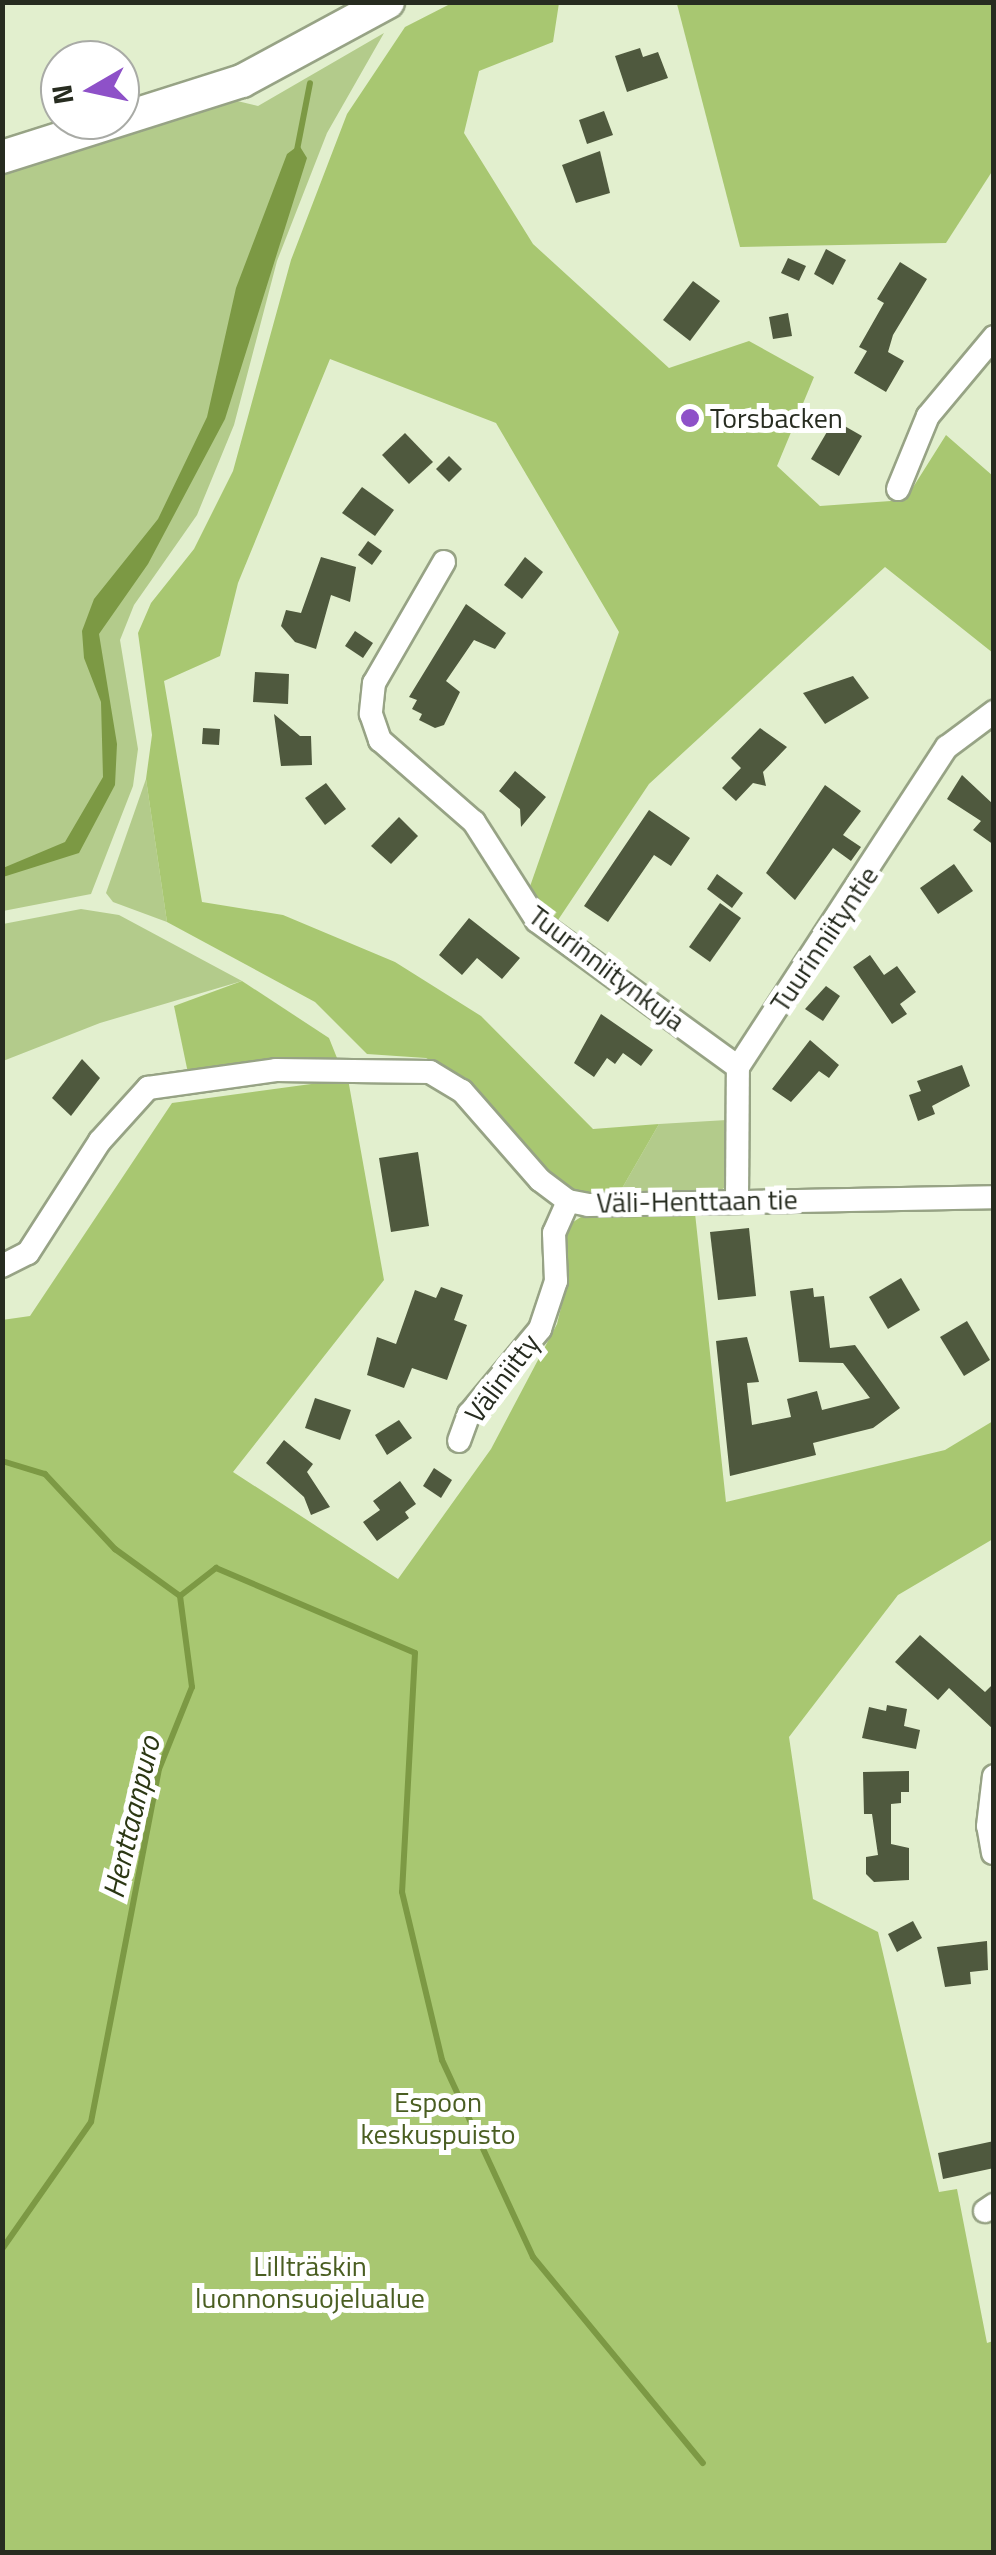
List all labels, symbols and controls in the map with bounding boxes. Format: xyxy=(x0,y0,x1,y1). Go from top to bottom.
north arrow xyxy=(40,40,140,140)
text: N xyxy=(39,82,85,107)
place label: Torsbacken xyxy=(710,401,843,435)
marker: Torsbacken xyxy=(679,407,701,429)
street label: Tuurinniityntie xyxy=(763,860,885,1018)
street label: Tuurinniitynkuja xyxy=(522,898,692,1038)
street label: Väli-Henttaan tie xyxy=(596,1182,798,1220)
street label: Väliniitty xyxy=(458,1327,546,1429)
water label: Henttaanpuro xyxy=(95,1733,167,1901)
park label: Espoon keskuspuisto xyxy=(361,2085,515,2151)
park label: Lillträskin luonnonsuojelualue xyxy=(195,2249,425,2315)

